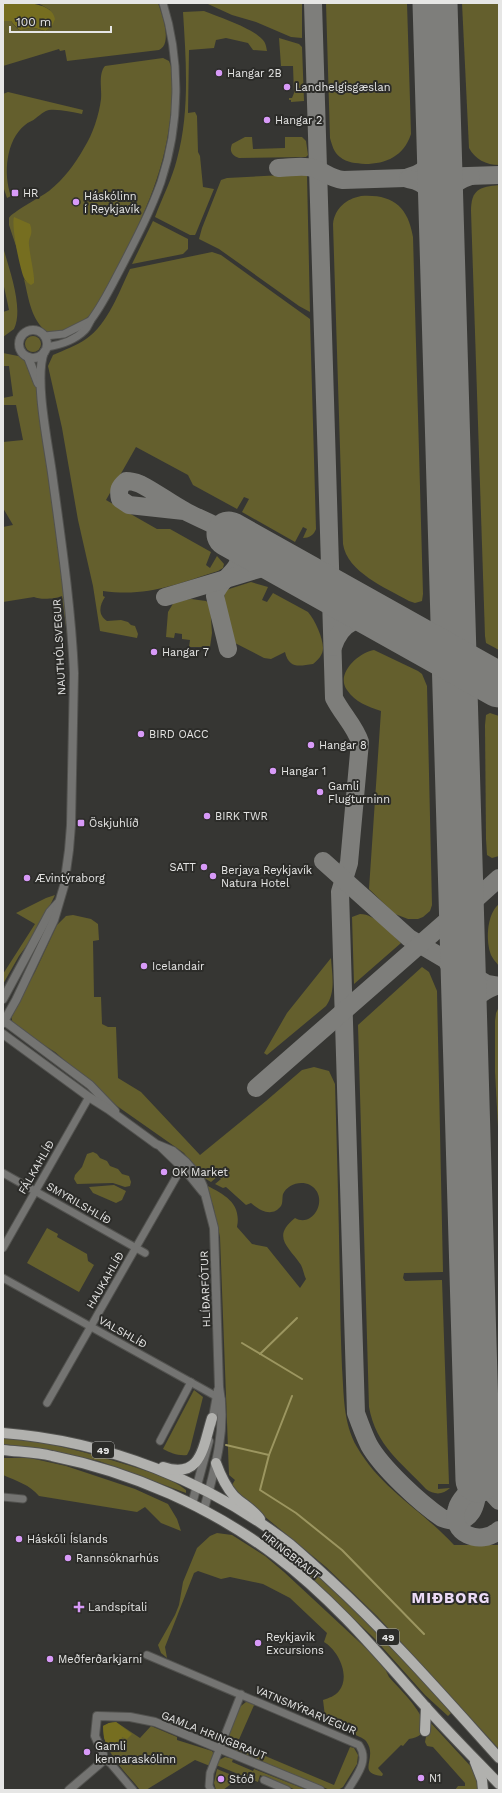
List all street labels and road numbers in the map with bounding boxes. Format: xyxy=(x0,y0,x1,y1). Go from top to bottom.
street label: NAUTHÓLSVEGUR xyxy=(49,599,69,695)
street label: FÁLKAHLÍÐ xyxy=(15,1137,57,1197)
street label: SMYRILSHLÍÐ xyxy=(44,1179,114,1227)
street label: HAUKAHLÍÐ xyxy=(83,1249,127,1311)
street label: HLÍÐARFÓTUR xyxy=(197,1250,213,1328)
street label: VALSHLÍÐ xyxy=(96,1313,150,1351)
road number: 49 xyxy=(92,1442,114,1458)
street label: HRINGBRAUT xyxy=(259,1529,323,1582)
road number: 49 xyxy=(377,1629,399,1645)
street label: VATNSMÝRARVEGUR xyxy=(253,1682,359,1738)
street label: GAMLA HRINGBRAUT xyxy=(159,1708,269,1763)

